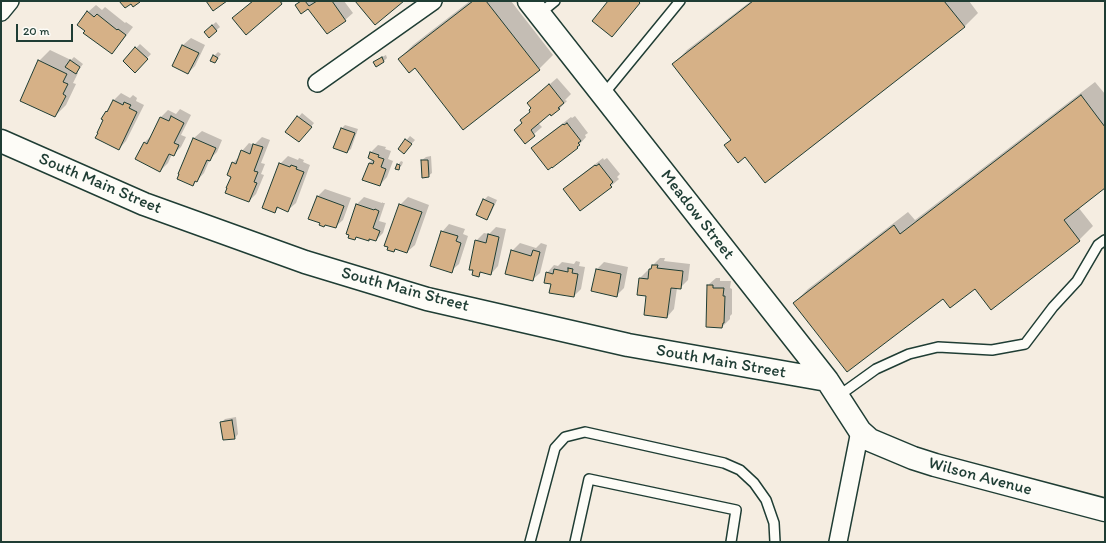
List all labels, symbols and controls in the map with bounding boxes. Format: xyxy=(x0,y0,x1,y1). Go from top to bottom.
scale bar xyxy=(18,16,75,42)
text: 20 m xyxy=(23,24,50,38)
street label: South Main Street xyxy=(36,149,164,219)
street label: Meadow Street xyxy=(656,166,738,264)
street label: South Main Street xyxy=(339,263,471,317)
street label: South Main Street xyxy=(655,341,787,383)
street label: Wilson Avenue xyxy=(926,453,1034,501)

